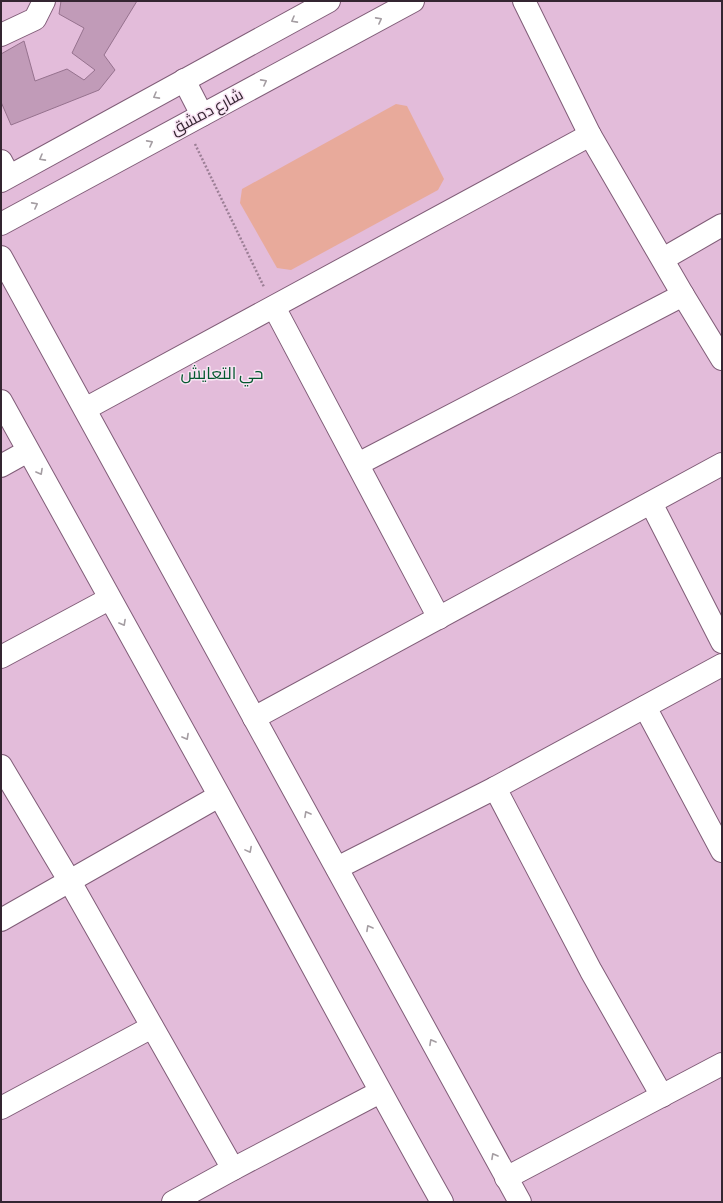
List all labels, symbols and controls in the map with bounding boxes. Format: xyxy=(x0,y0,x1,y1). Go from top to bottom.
one-way arrow xyxy=(291,15,299,22)
one-way arrow xyxy=(374,17,382,25)
one-way arrow xyxy=(260,79,267,86)
street label: شارع دمشق xyxy=(168,85,247,140)
one-way arrow xyxy=(153,91,160,98)
one-way arrow xyxy=(146,141,153,148)
one-way arrow xyxy=(39,154,46,161)
one-way arrow xyxy=(31,202,38,210)
district label: حي التعايش xyxy=(180,364,264,387)
one-way arrow xyxy=(35,468,43,475)
one-way arrow xyxy=(118,619,125,626)
one-way arrow xyxy=(181,733,189,740)
one-way arrow xyxy=(304,811,311,818)
one-way arrow xyxy=(244,846,251,854)
one-way arrow xyxy=(367,924,374,932)
one-way arrow xyxy=(429,1038,437,1046)
one-way arrow xyxy=(492,1152,499,1160)

